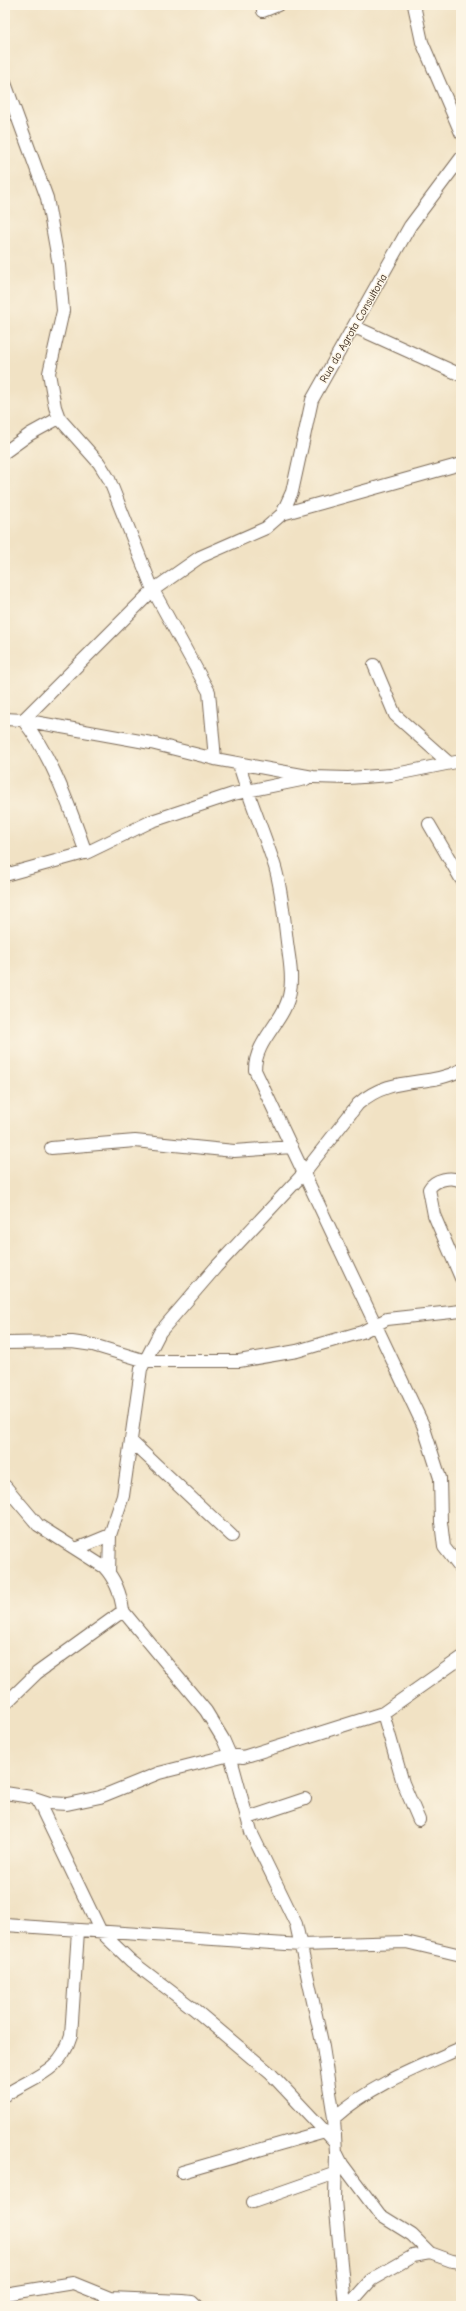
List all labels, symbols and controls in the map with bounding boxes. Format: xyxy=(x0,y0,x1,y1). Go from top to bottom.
street label: Rua do Agrota Consultoria xyxy=(317,271,390,385)

